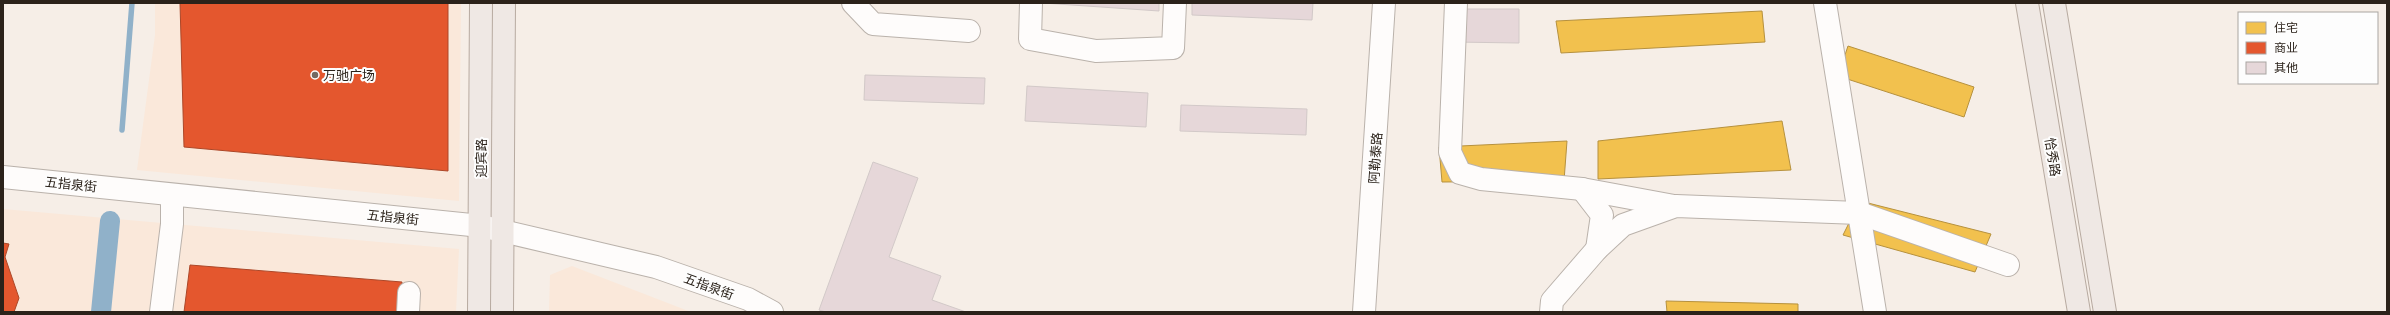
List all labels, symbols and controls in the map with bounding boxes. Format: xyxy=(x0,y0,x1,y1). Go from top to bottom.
legend xyxy=(2238,12,2378,84)
text: 住宅 xyxy=(2274,18,2298,36)
text: 商业 xyxy=(2274,38,2298,56)
text: 其他 xyxy=(2274,58,2298,76)
place label: 万驰广场 xyxy=(323,65,375,84)
marker: 万驰广场 xyxy=(310,70,320,80)
street label: 阿勒泰路 xyxy=(1363,131,1386,185)
street label: 恰秀路 xyxy=(2041,136,2066,178)
street label: 迎宾路 xyxy=(471,138,490,178)
street label: 五指泉街 xyxy=(44,171,98,196)
street label: 五指泉街 xyxy=(366,204,420,229)
street label: 五指泉街 xyxy=(681,268,737,303)

